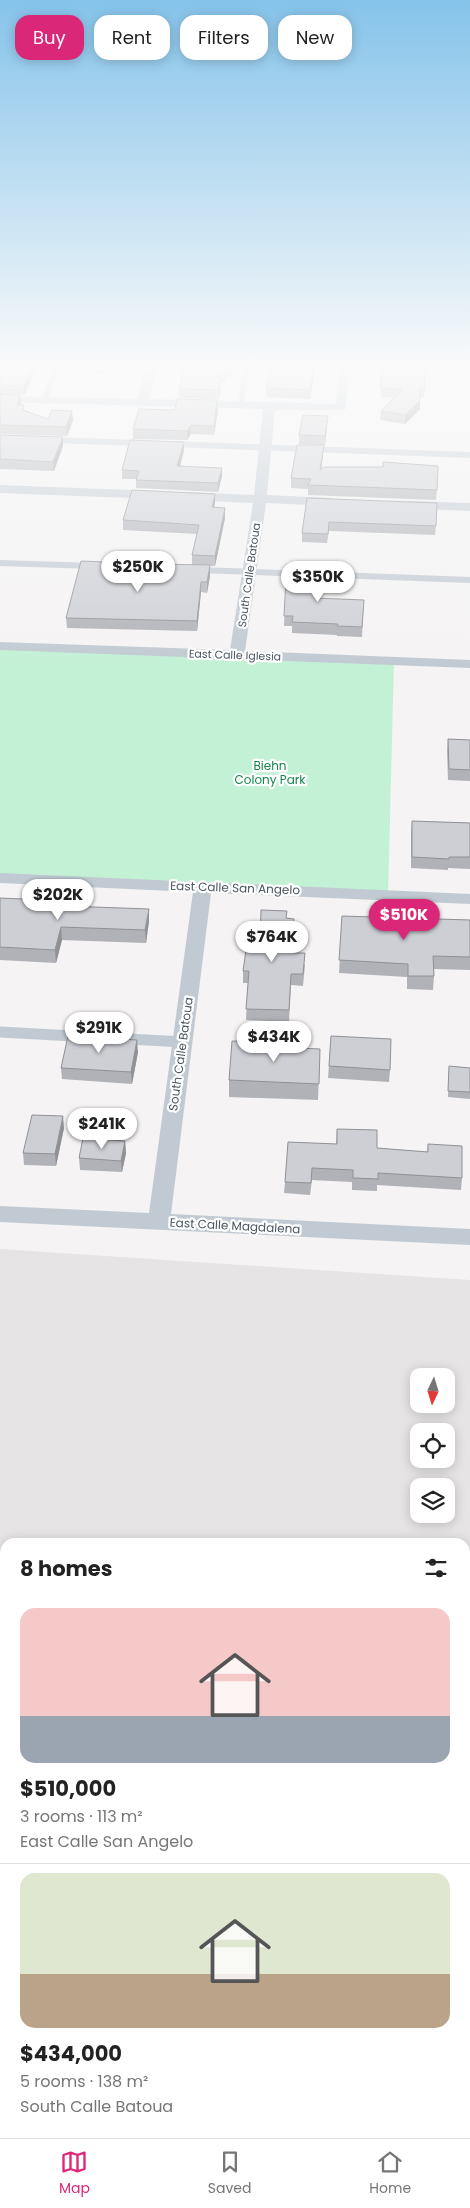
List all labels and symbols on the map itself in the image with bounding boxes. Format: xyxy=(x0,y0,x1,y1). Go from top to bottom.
street label: South Calle Batoua xyxy=(234,522,264,628)
pin: $250K xyxy=(103,550,173,593)
pin: $350K xyxy=(283,560,353,603)
street label: East Calle Iglesia xyxy=(189,645,281,665)
park label: Biehn Colony Park xyxy=(235,757,306,788)
street label: East Calle San Angelo xyxy=(170,877,301,898)
pin: $202K xyxy=(23,878,93,921)
pin: $510K xyxy=(369,898,439,941)
pin: $764K xyxy=(237,920,307,963)
street label: South Calle Batoua xyxy=(164,996,197,1112)
pin: $291K xyxy=(64,1012,134,1054)
pin: $434K xyxy=(239,1020,309,1063)
pin: $241K xyxy=(67,1108,137,1150)
street label: East Calle Magdalena xyxy=(169,1214,301,1237)
north arrow xyxy=(410,1368,455,1412)

